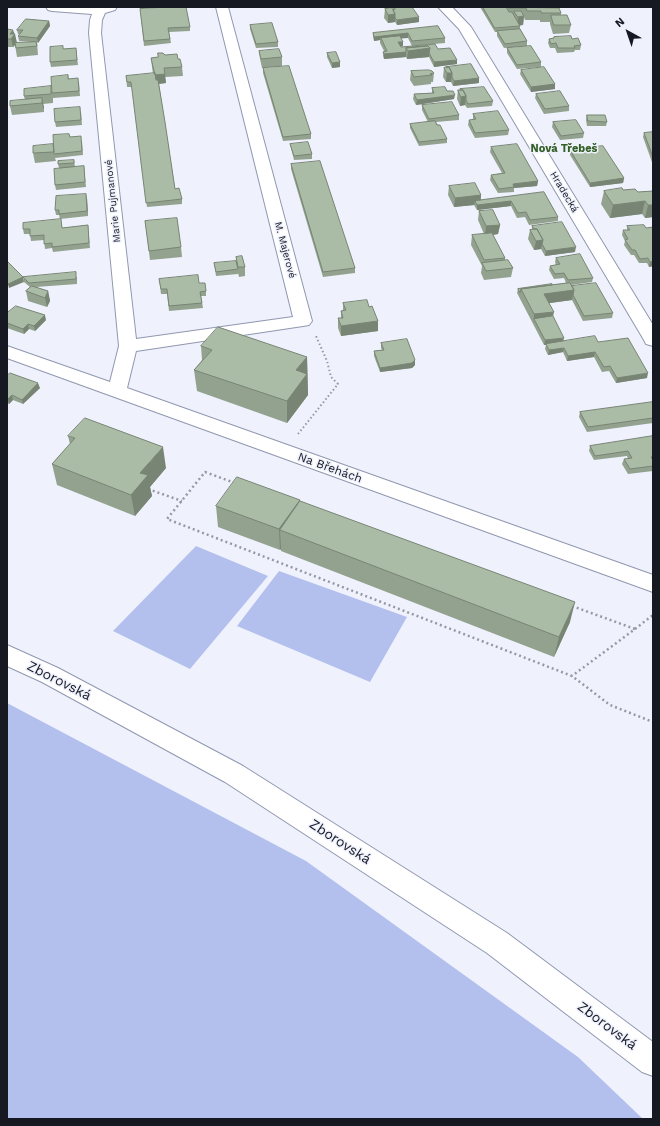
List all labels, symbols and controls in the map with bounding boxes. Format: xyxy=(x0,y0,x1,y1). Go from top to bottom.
north arrow xyxy=(608,12,648,52)
text: N xyxy=(613,15,627,30)
district label: Nová Třebeš xyxy=(531,142,597,156)
street label: Marie Pujmanové xyxy=(103,159,123,243)
street label: Hradecká xyxy=(547,169,581,215)
street label: M. Majerové xyxy=(272,220,298,280)
street label: Na Břehách xyxy=(296,450,364,486)
street label: Zborovská xyxy=(24,658,94,704)
street label: Zborovská xyxy=(306,816,374,868)
street label: Zborovská xyxy=(574,998,640,1054)

